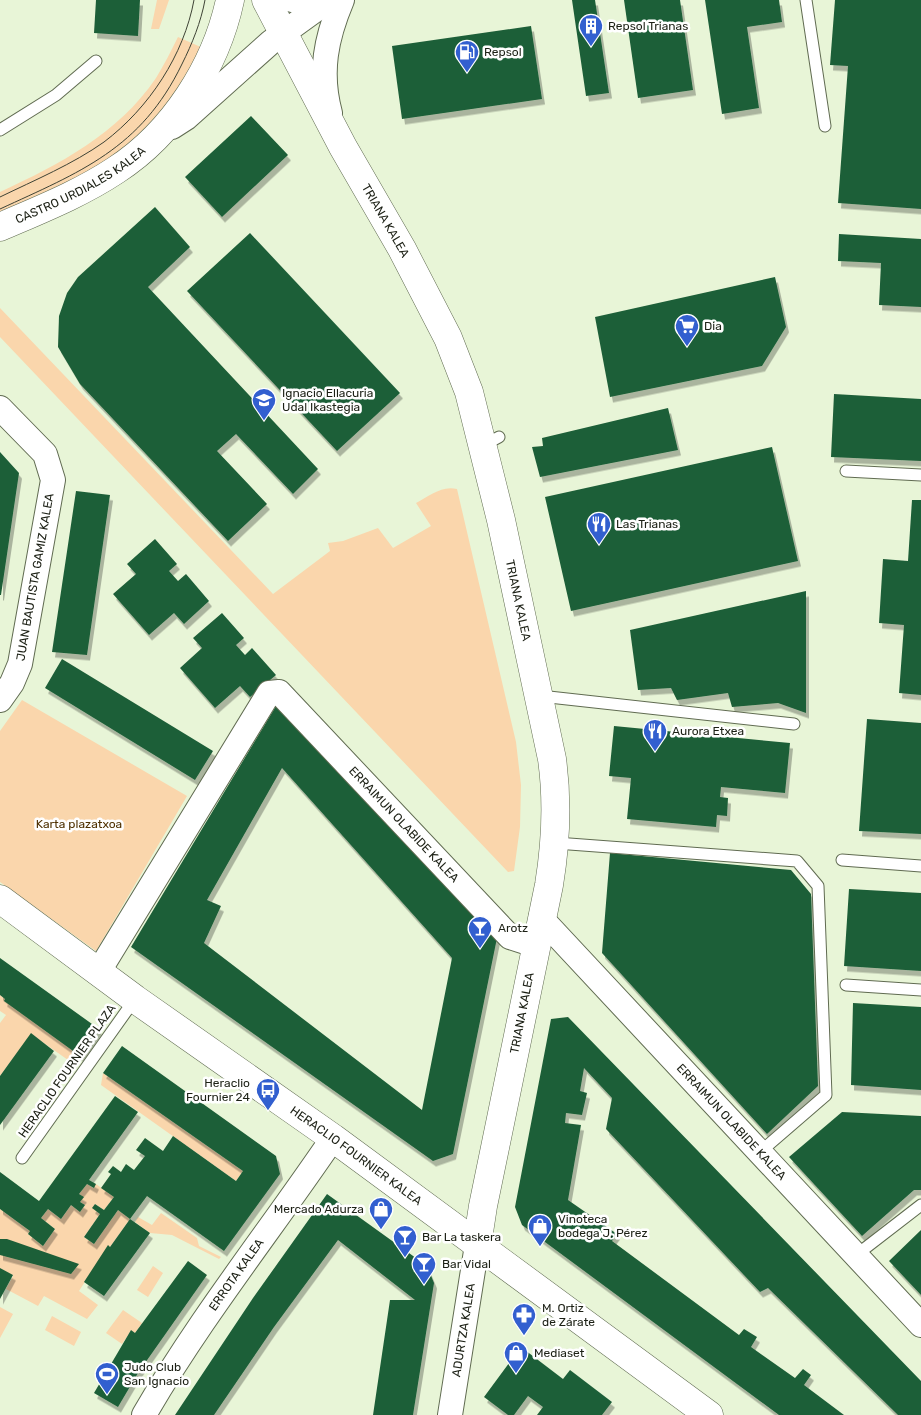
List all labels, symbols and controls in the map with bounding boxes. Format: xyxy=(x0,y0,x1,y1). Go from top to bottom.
building icon: Repsol Trianas xyxy=(578,13,604,47)
place label: Repsol Trianas xyxy=(608,19,688,33)
fuel station icon: Repsol xyxy=(454,39,480,73)
place label: Repsol xyxy=(484,45,522,59)
street label: CASTRO URDIALES KALEA xyxy=(13,143,148,227)
street label: TRIANA KALEA xyxy=(359,181,412,260)
supermarket icon: Dia xyxy=(674,313,700,347)
place label: Dia xyxy=(704,319,722,333)
place label: Ignacio Ellacuria Udal Ikastegia xyxy=(282,386,373,414)
school or university icon: Ignacio Ellacuria Udal Ikastegia xyxy=(251,387,277,421)
street label: JUAN BAUTISTA GAMIZ KALEA xyxy=(13,492,57,662)
restaurant icon: Las Trianas xyxy=(586,511,612,545)
place label: Las Trianas xyxy=(616,517,678,531)
street label: TRIANA KALEA xyxy=(503,559,534,642)
restaurant icon: Aurora Etxea xyxy=(642,718,668,752)
place label: Aurora Etxea xyxy=(672,724,744,738)
street label: ERRAIMUN OLABIDE KALEA xyxy=(346,764,462,885)
park label: Karta plazatxoa xyxy=(36,817,122,831)
bar icon: Arotz xyxy=(467,915,493,949)
place label: Arotz xyxy=(498,921,528,935)
street label: TRIANA KALEA xyxy=(507,971,537,1055)
street label: HERACLIO FOURNIER PLAZA xyxy=(16,1002,118,1140)
street label: ERRAIMUN OLABIDE KALEA xyxy=(674,1061,789,1183)
place label: Heraclio Fournier 24 xyxy=(186,1076,251,1104)
bus stop icon: Heraclio Fournier 24 xyxy=(255,1077,281,1111)
street label: HERACLIO FOURNIER KALEA xyxy=(288,1103,425,1208)
shop icon: Mercado Adurza xyxy=(368,1196,394,1230)
place label: Mercado Adurza xyxy=(274,1202,364,1216)
place label: Vinoteca bodega J. Pérez xyxy=(558,1212,648,1240)
shop icon: Vinoteca bodega J. Pérez xyxy=(527,1213,553,1247)
bar icon: Bar La taskera xyxy=(392,1224,418,1258)
place label: Bar La taskera xyxy=(422,1230,501,1244)
street label: ERROTA KALEA xyxy=(206,1236,267,1313)
bar icon: Bar Vidal xyxy=(411,1251,437,1285)
place label: Bar Vidal xyxy=(442,1257,491,1271)
street label: ADURTZA KALEA xyxy=(449,1282,478,1378)
place label: M. Ortiz de Zárate xyxy=(542,1301,595,1329)
pharmacy icon: M. Ortiz de Zárate xyxy=(511,1302,537,1336)
shop icon: Mediaset xyxy=(503,1340,529,1374)
place label: Mediaset xyxy=(534,1346,585,1360)
place label: Judo Club San Ignacio xyxy=(124,1360,189,1388)
sports icon: Judo Club San Ignacio xyxy=(94,1361,120,1395)

